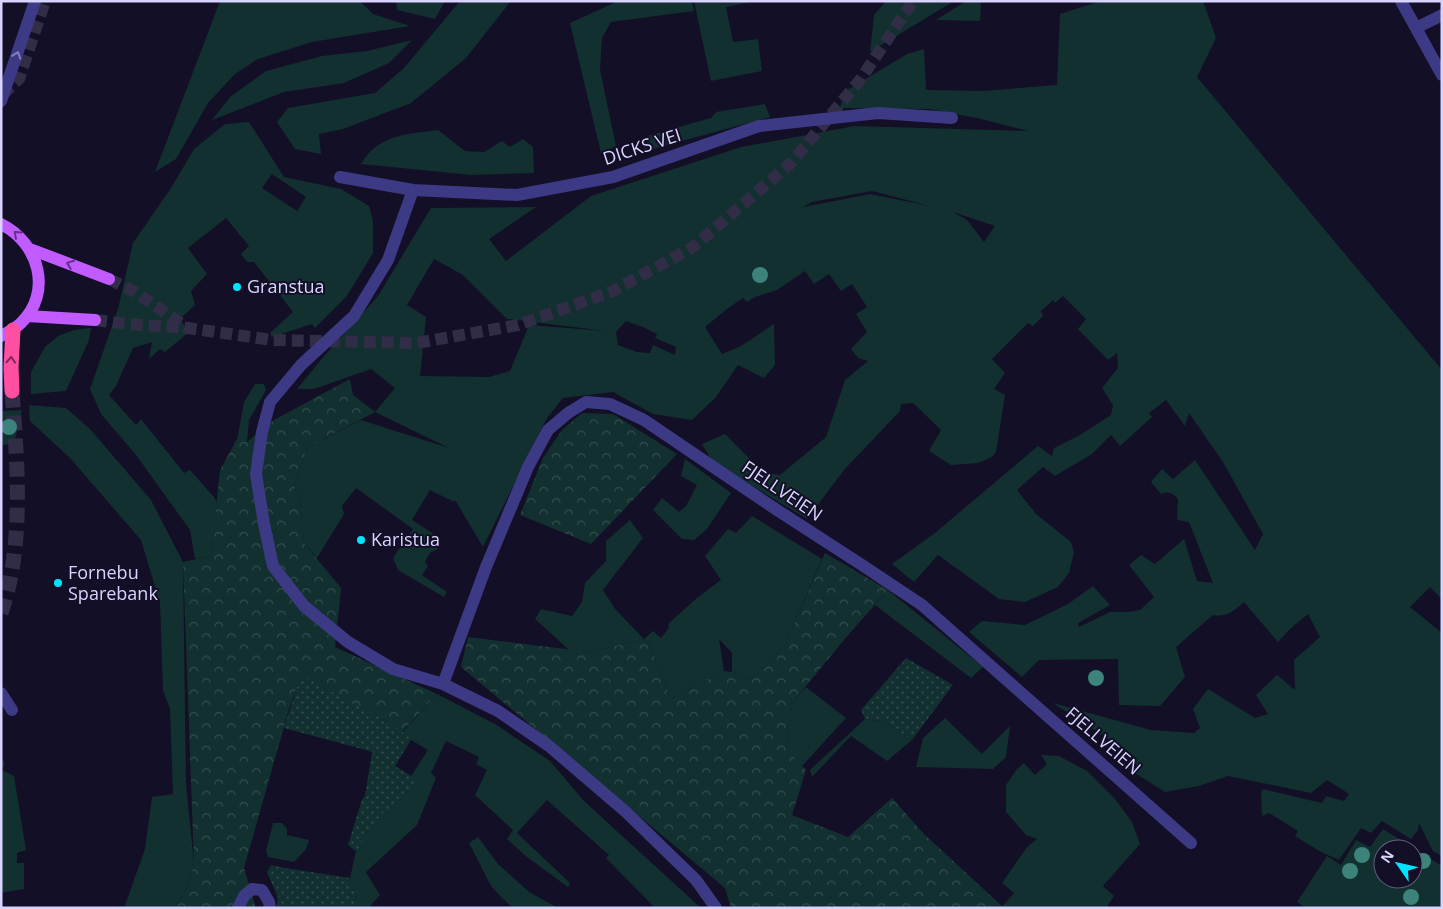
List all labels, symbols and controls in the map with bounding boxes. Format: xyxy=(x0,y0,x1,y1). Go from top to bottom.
one-way arrow xyxy=(11,51,21,60)
street label: DICKS VEI xyxy=(600,122,684,170)
one-way arrow xyxy=(14,231,23,240)
one-way arrow xyxy=(66,260,75,270)
place label: Granstua xyxy=(247,274,325,298)
marker: Granstua xyxy=(231,281,243,293)
one-way arrow xyxy=(6,356,17,364)
street label: FJELLVEIEN xyxy=(738,454,828,526)
place label: Karistua xyxy=(371,527,440,551)
marker: Karistua xyxy=(355,534,367,546)
place label: Fornebu Sparebank xyxy=(68,560,158,605)
marker: Fornebu Sparebank xyxy=(52,577,64,589)
street label: FJELLVEIEN xyxy=(1061,701,1146,780)
north arrow xyxy=(1373,839,1423,889)
text: N xyxy=(1376,846,1398,866)

